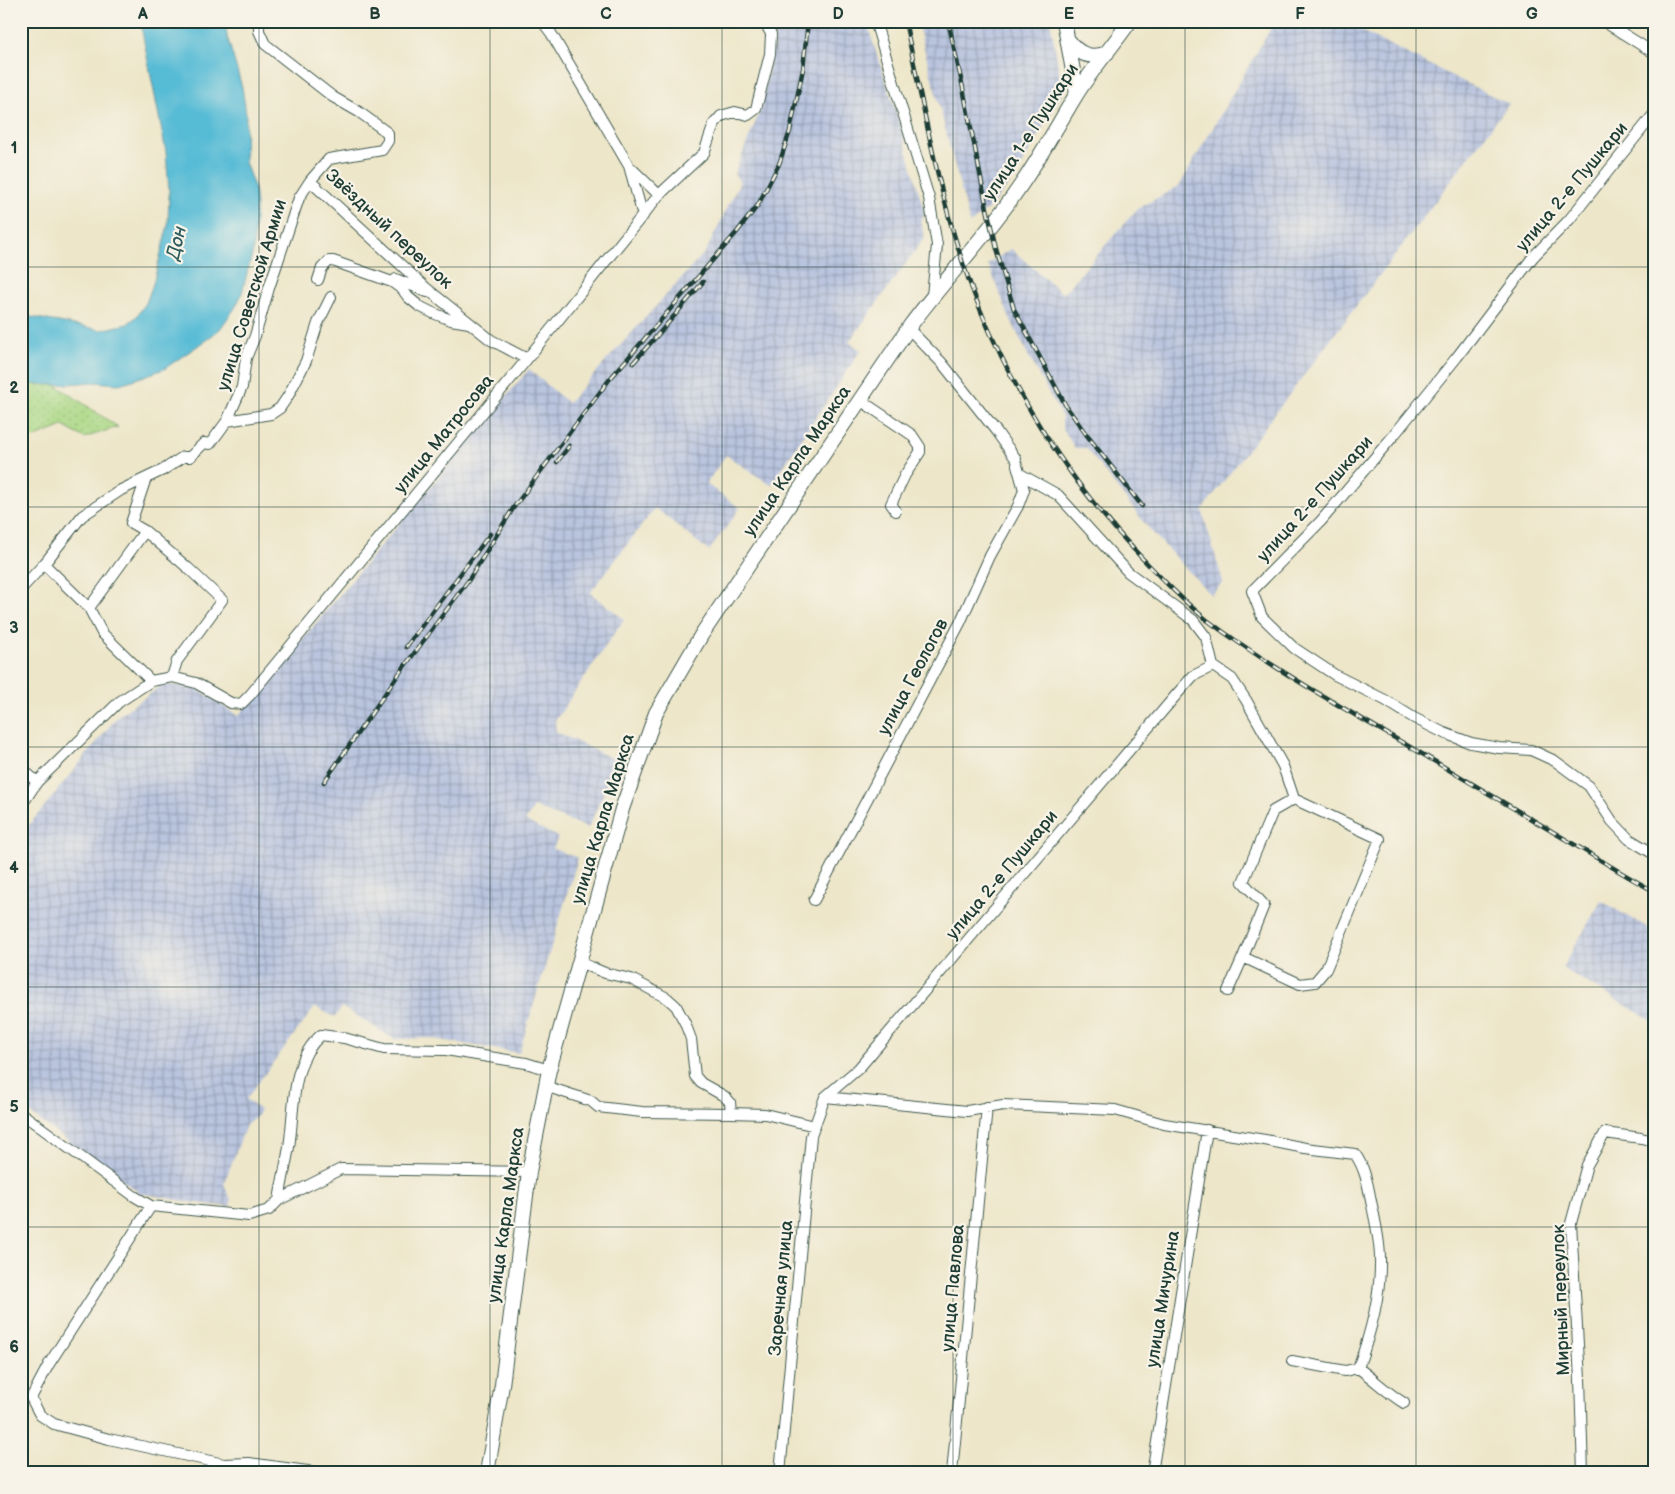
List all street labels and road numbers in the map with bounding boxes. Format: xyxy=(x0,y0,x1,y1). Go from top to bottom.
street label: улица 1-е Пушкари xyxy=(979,60,1083,204)
street label: улица 2-е Пушкари xyxy=(1512,118,1632,256)
street label: Звёздный переулок xyxy=(321,165,457,294)
street label: улица Советской Армии xyxy=(213,197,291,393)
street label: улица Матросова xyxy=(390,370,499,498)
street label: улица Карла Маркса xyxy=(739,381,855,540)
street label: улица 2-е Пушкари xyxy=(1253,432,1377,566)
street label: улица Геологов xyxy=(873,615,953,739)
street label: улица Карла Маркса xyxy=(567,731,639,907)
street label: улица 2-е Пушкари xyxy=(942,806,1062,944)
street label: улица Карла Маркса xyxy=(483,1125,529,1304)
street label: Заречная улица xyxy=(765,1219,797,1357)
street label: улица Павлова xyxy=(937,1223,969,1353)
street label: Мирный переулок xyxy=(1548,1223,1574,1376)
street label: улица Мичурина xyxy=(1142,1229,1184,1369)

